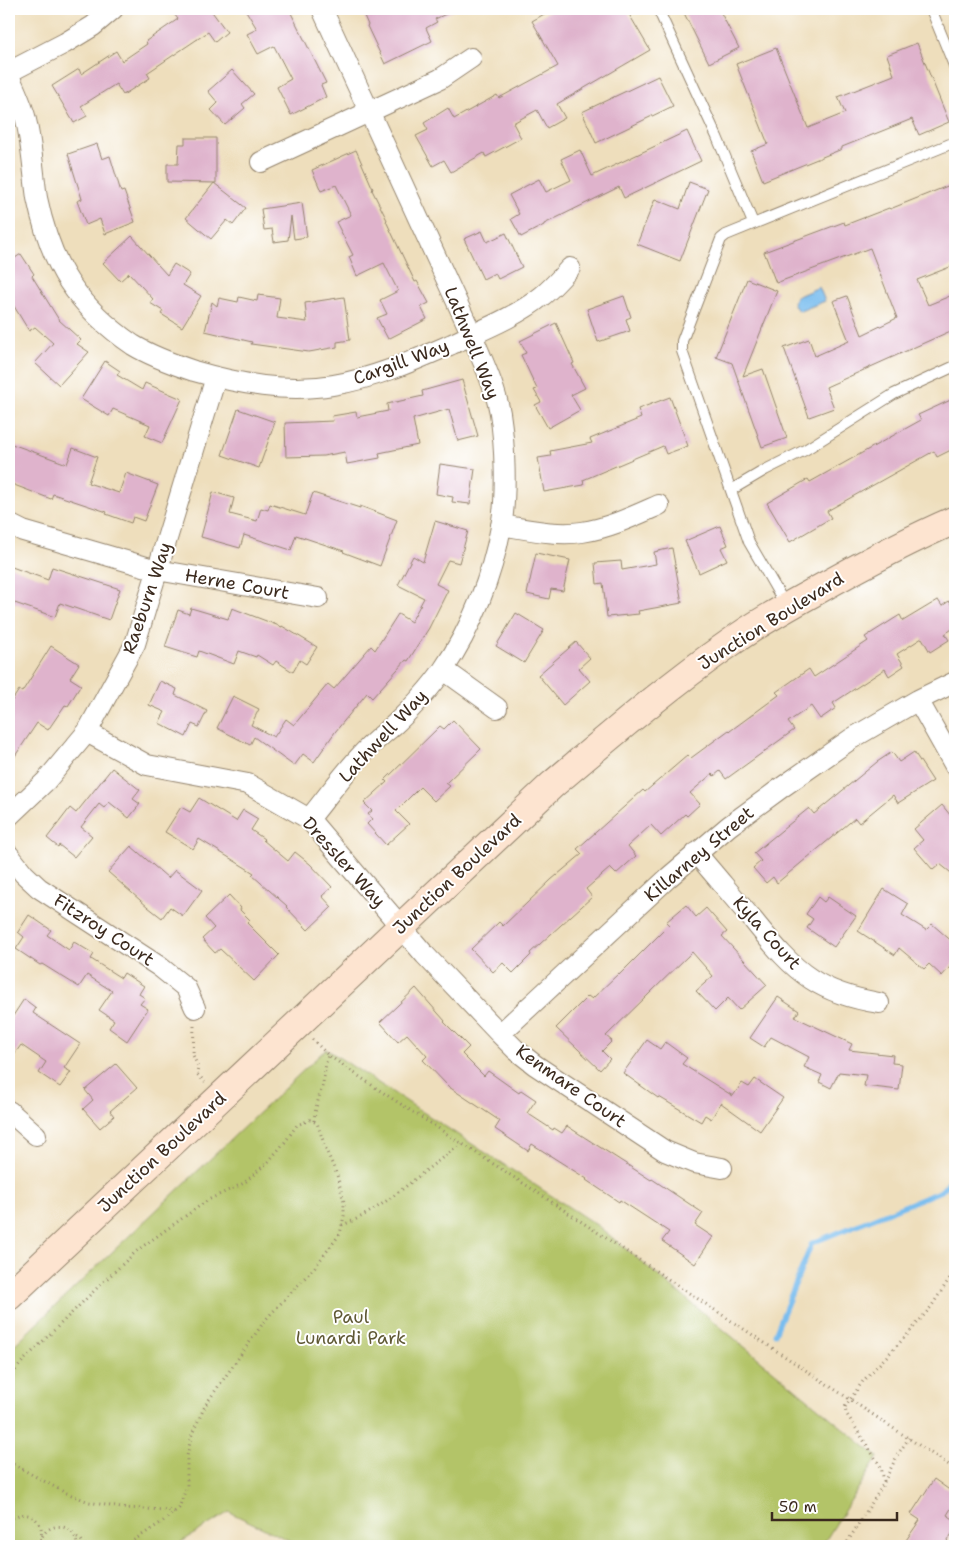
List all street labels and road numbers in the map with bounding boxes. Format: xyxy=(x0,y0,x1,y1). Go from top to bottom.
street label: Lathwell Way xyxy=(439,283,505,403)
street label: Cargill Way xyxy=(350,334,452,390)
street label: Raeburn Way xyxy=(117,539,177,657)
street label: Herne Court xyxy=(183,563,291,605)
street label: Junction Boulevard xyxy=(694,566,848,676)
street label: Lathwell Way xyxy=(334,684,432,788)
street label: Killarney Street xyxy=(639,801,759,907)
street label: Junction Boulevard xyxy=(388,808,526,940)
street label: Dressler Way xyxy=(297,812,391,912)
street label: Fitzroy Court xyxy=(49,889,159,972)
street label: Kyla Court xyxy=(728,891,807,975)
street label: Kenmare Court xyxy=(511,1039,631,1133)
street label: Junction Boulevard xyxy=(93,1086,231,1218)

